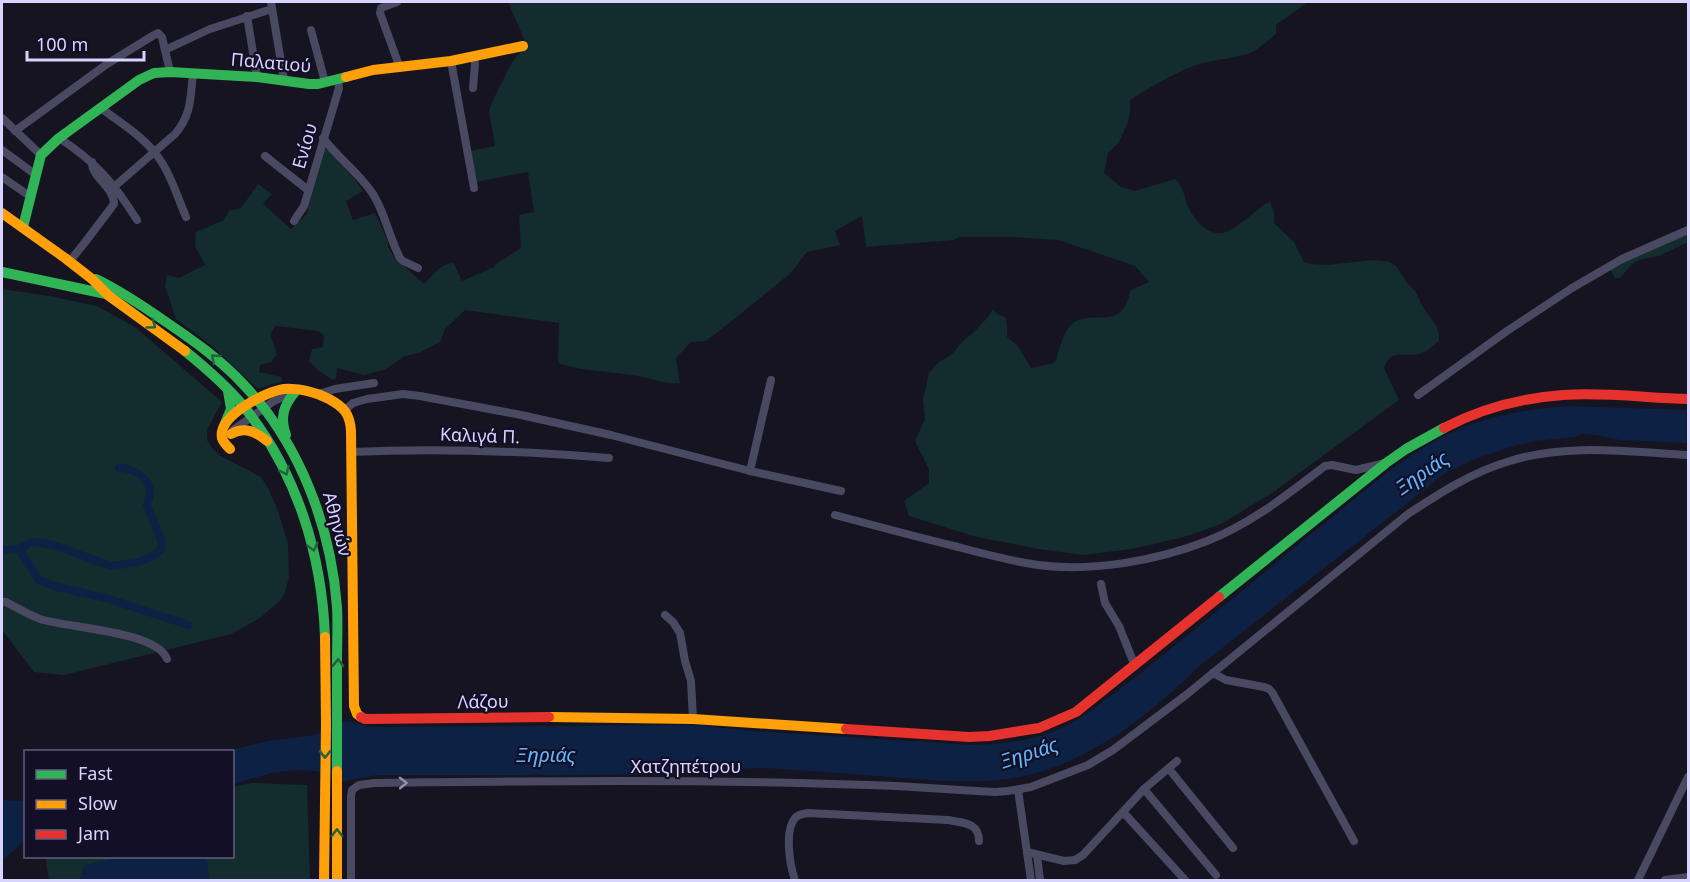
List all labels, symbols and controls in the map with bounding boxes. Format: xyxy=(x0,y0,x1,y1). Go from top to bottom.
scale bar xyxy=(27,24,144,62)
text: 100 m xyxy=(36,32,88,56)
street label: Παλατιού xyxy=(230,47,312,77)
street label: Ενίου xyxy=(286,120,322,171)
one-way arrow xyxy=(145,318,156,329)
one-way arrow xyxy=(211,354,222,365)
street label: Καλιγά Π. xyxy=(439,422,521,448)
water label: Ξηριάς xyxy=(1389,444,1454,501)
one-way arrow xyxy=(278,464,290,475)
street label: Αθηνών xyxy=(318,489,358,558)
one-way arrow xyxy=(306,541,318,552)
one-way arrow xyxy=(332,658,344,667)
street label: Λάζου xyxy=(457,689,509,713)
water label: Ξηριάς xyxy=(995,730,1062,775)
water label: Ξηριάς xyxy=(515,741,576,768)
legend xyxy=(24,750,234,858)
one-way arrow xyxy=(319,750,332,759)
street label: Χατζηπέτρου xyxy=(631,754,741,778)
text: Fast xyxy=(78,761,113,785)
one-way arrow xyxy=(398,777,407,789)
text: Slow xyxy=(78,791,117,815)
text: Jam xyxy=(76,821,110,845)
one-way arrow xyxy=(331,829,343,838)

